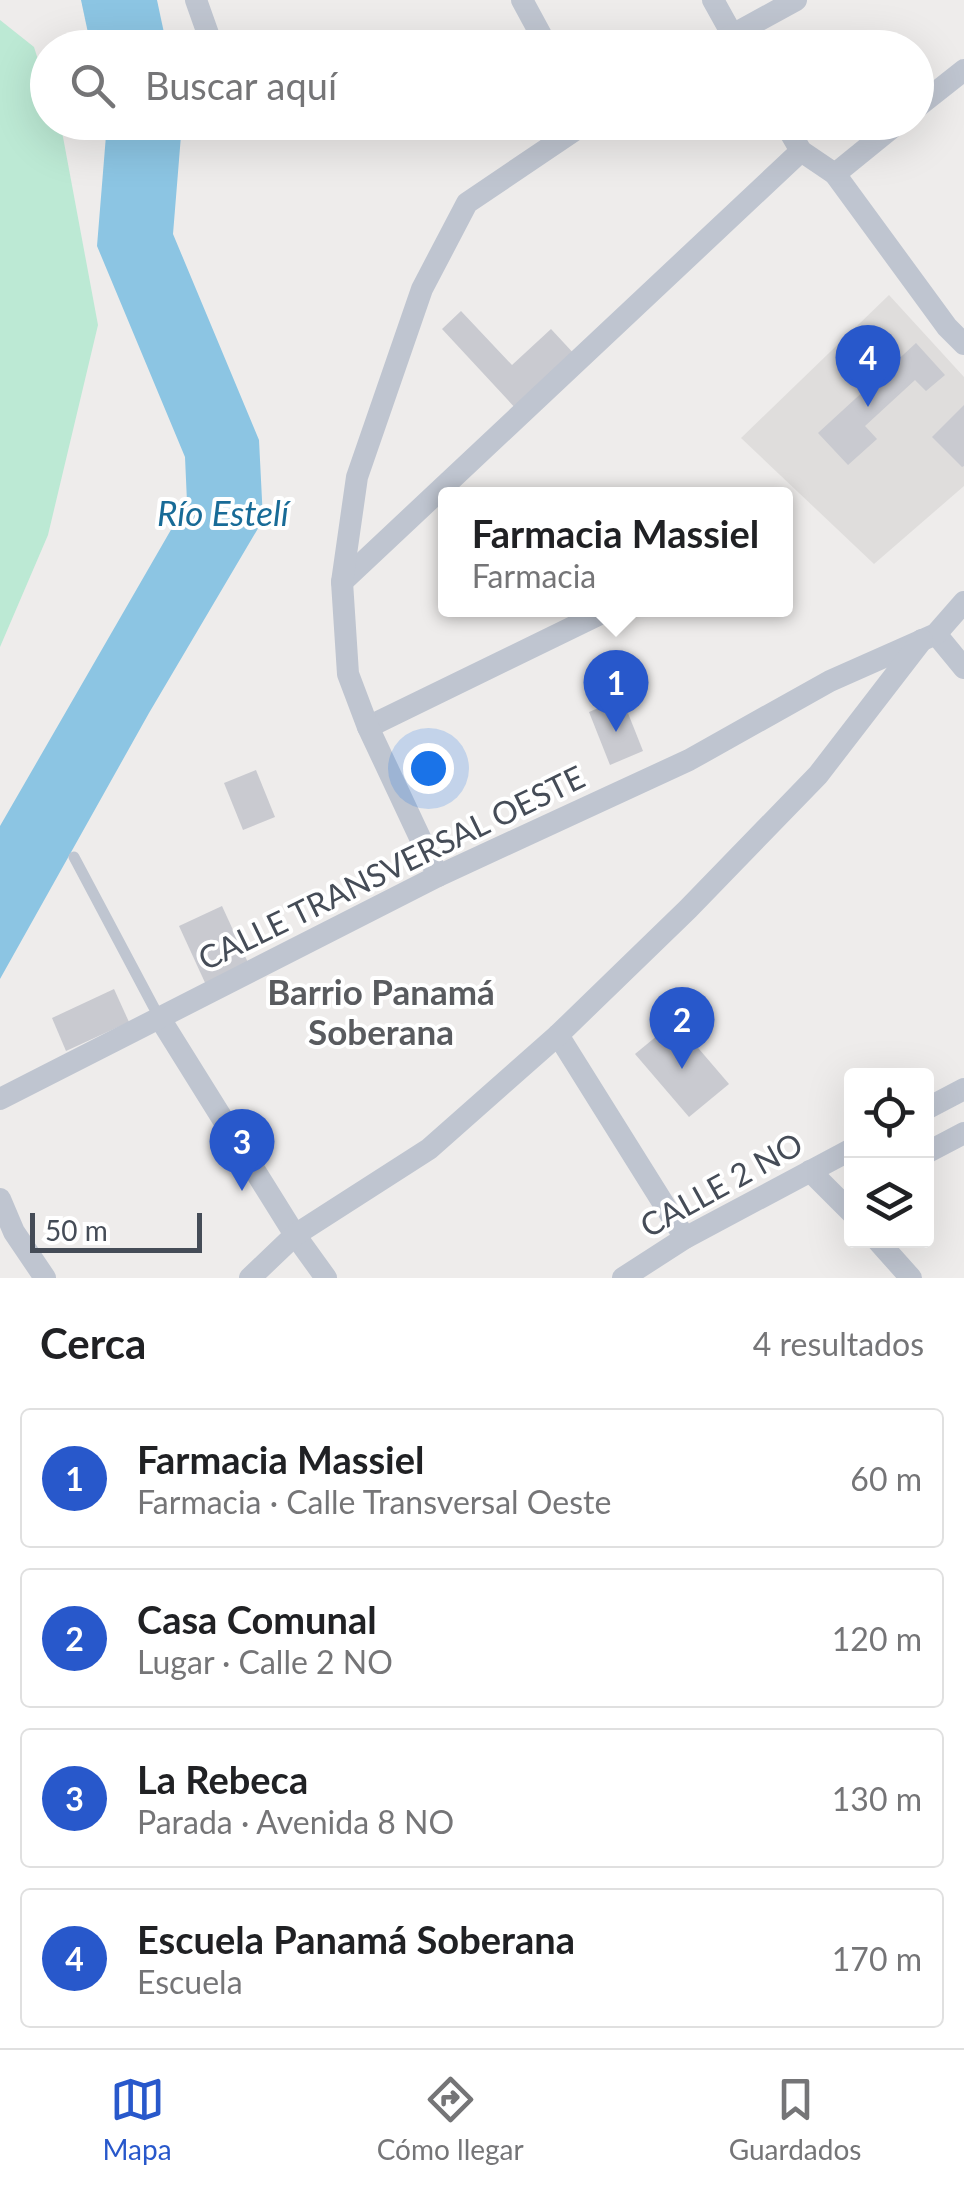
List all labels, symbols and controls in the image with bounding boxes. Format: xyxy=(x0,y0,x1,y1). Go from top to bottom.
search box xyxy=(30,30,934,140)
icon: search xyxy=(65,58,120,113)
text: Buscar aquí xyxy=(145,62,337,108)
pin: 4 xyxy=(836,324,900,407)
popup xyxy=(438,487,793,617)
water label: Río Estelí xyxy=(157,491,292,533)
text: Farmacia Massiel xyxy=(472,510,759,556)
text: Farmacia xyxy=(472,556,596,595)
pin: 1 xyxy=(584,650,648,732)
your location xyxy=(403,743,454,794)
street label: CALLE TRANSVERSAL OESTE xyxy=(192,756,590,978)
district label: Barrio Panamá Soberana xyxy=(267,970,495,1052)
pin: 2 xyxy=(650,986,714,1069)
map controls xyxy=(844,1068,934,1248)
button: locate xyxy=(844,1068,934,1158)
pin: 3 xyxy=(210,1108,274,1191)
street label: CALLE 2 NO xyxy=(633,1123,809,1245)
button: layers xyxy=(844,1158,934,1248)
scale bar xyxy=(30,1208,202,1252)
text: 50 m xyxy=(45,1213,108,1247)
text: Cerca xyxy=(40,1318,146,1368)
text: 4 resultados xyxy=(753,1324,924,1363)
text: Farmacia Massiel xyxy=(137,1436,425,1482)
text: 1 xyxy=(65,1459,84,1498)
text: 60 m xyxy=(850,1459,922,1498)
text: Farmacia · Calle Transversal Oeste xyxy=(137,1482,611,1521)
text: Casa Comunal xyxy=(137,1596,377,1642)
text: 2 xyxy=(65,1619,84,1658)
text: 120 m xyxy=(832,1619,922,1658)
text: Lugar · Calle 2 NO xyxy=(137,1642,393,1681)
text: La Rebeca xyxy=(137,1756,308,1802)
text: 3 xyxy=(65,1779,84,1818)
text: 130 m xyxy=(832,1779,922,1818)
text: Parada · Avenida 8 NO xyxy=(137,1802,454,1841)
text: Escuela Panamá Soberana xyxy=(137,1916,575,1962)
text: 4 xyxy=(65,1939,84,1978)
text: 170 m xyxy=(832,1939,922,1978)
text: Escuela xyxy=(137,1962,243,2001)
tab: Mapa xyxy=(103,2072,172,2166)
tab: Cómo llegar xyxy=(377,2072,524,2166)
tab: Guardados xyxy=(729,2072,861,2166)

